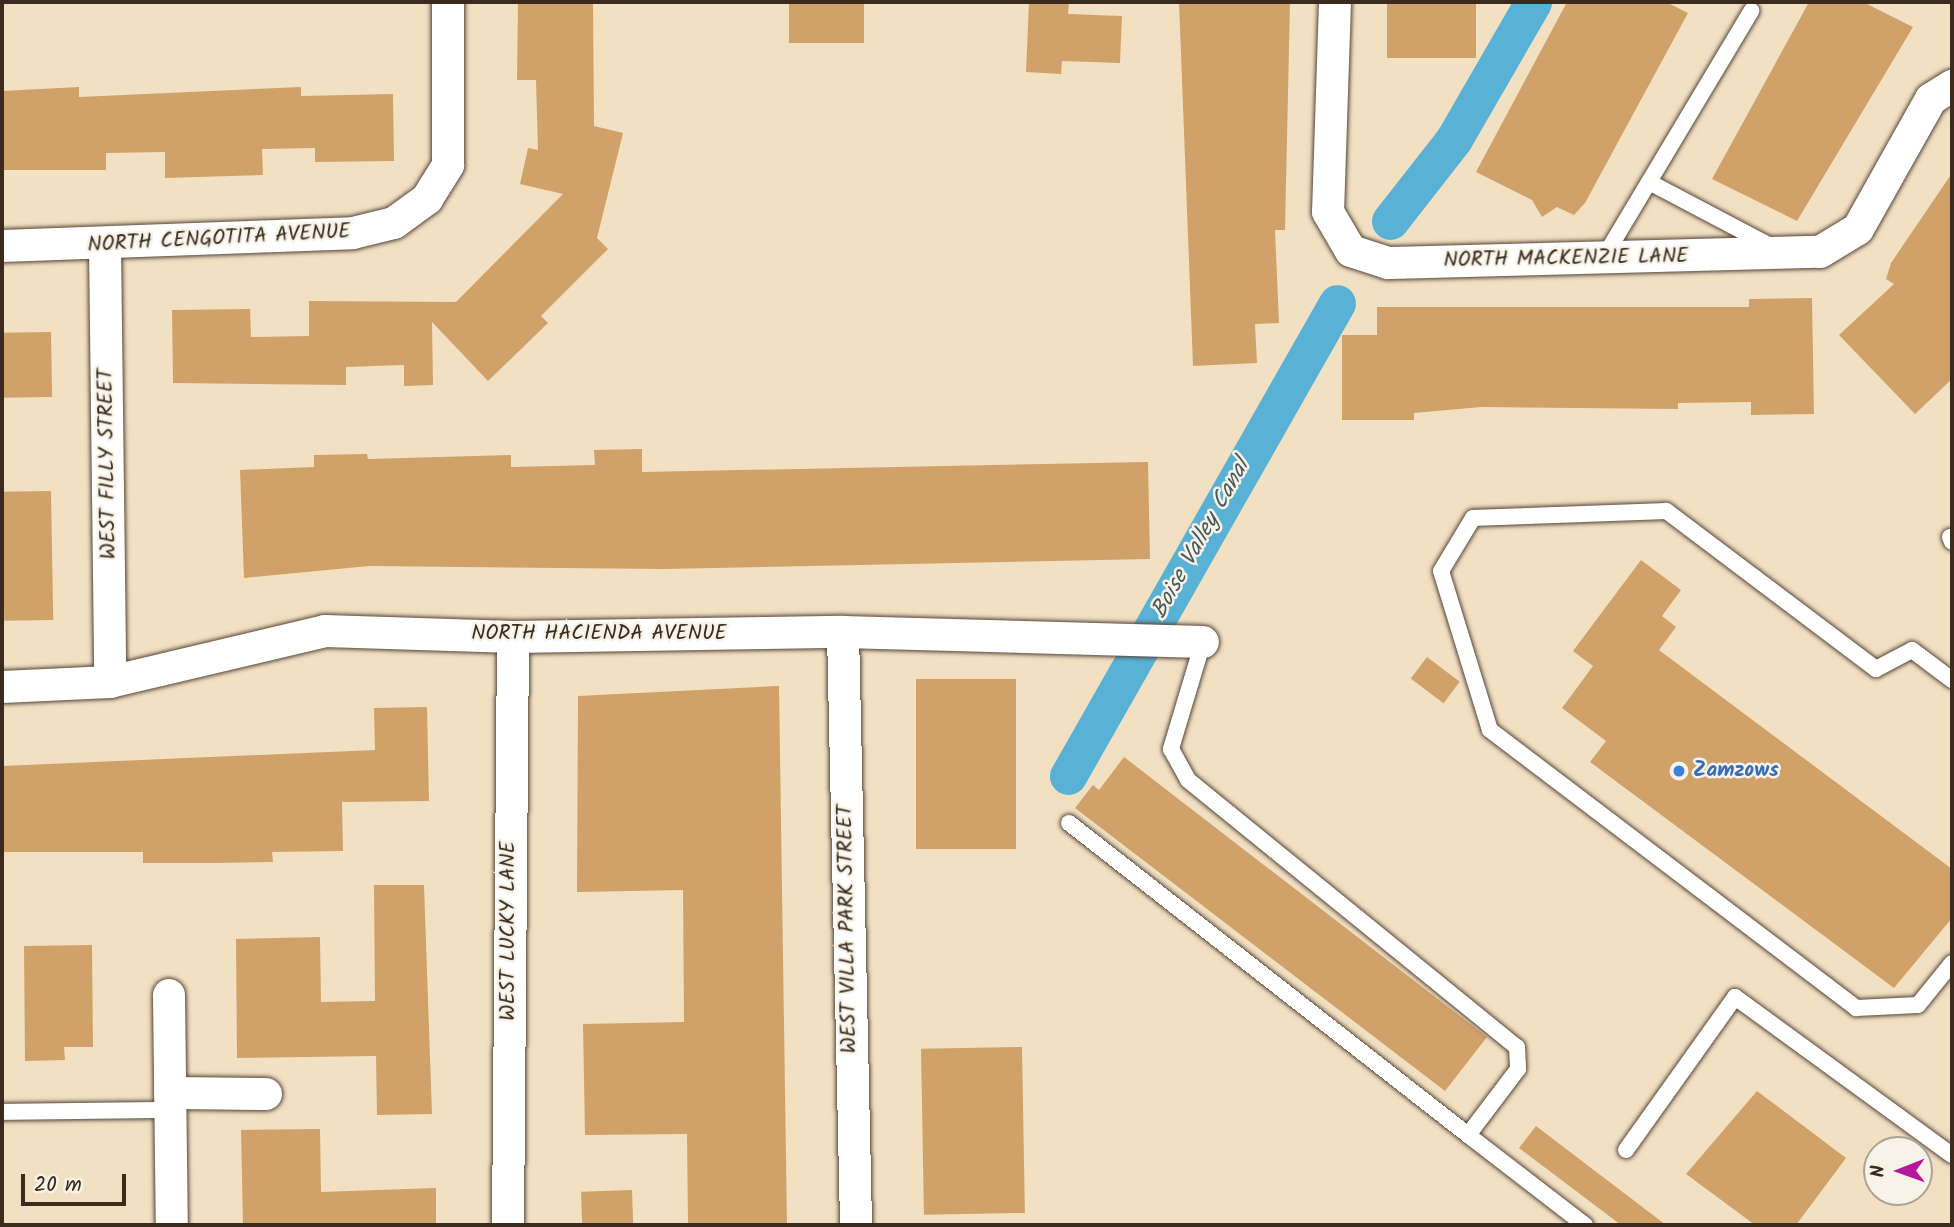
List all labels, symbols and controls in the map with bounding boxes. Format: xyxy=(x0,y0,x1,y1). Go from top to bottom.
street label: NORTH CENGOTITA AVENUE xyxy=(87,220,351,258)
street label: NORTH MACKENZIE LANE xyxy=(1443,244,1689,274)
street label: WEST FILLY STREET xyxy=(94,368,122,560)
water label: Boise Valley Canal xyxy=(1146,455,1256,623)
street label: NORTH HACIENDA AVENUE xyxy=(471,621,727,647)
place label: Zamzows xyxy=(1693,758,1779,784)
marker: Zamzows xyxy=(1671,763,1687,779)
street label: WEST VILLA PARK STREET xyxy=(833,804,863,1054)
street label: WEST LUCKY LANE xyxy=(496,841,522,1021)
north arrow xyxy=(1863,1136,1933,1206)
scale bar xyxy=(24,1160,130,1204)
text: N xyxy=(1864,1165,1894,1178)
text: 20 m xyxy=(34,1169,82,1202)

